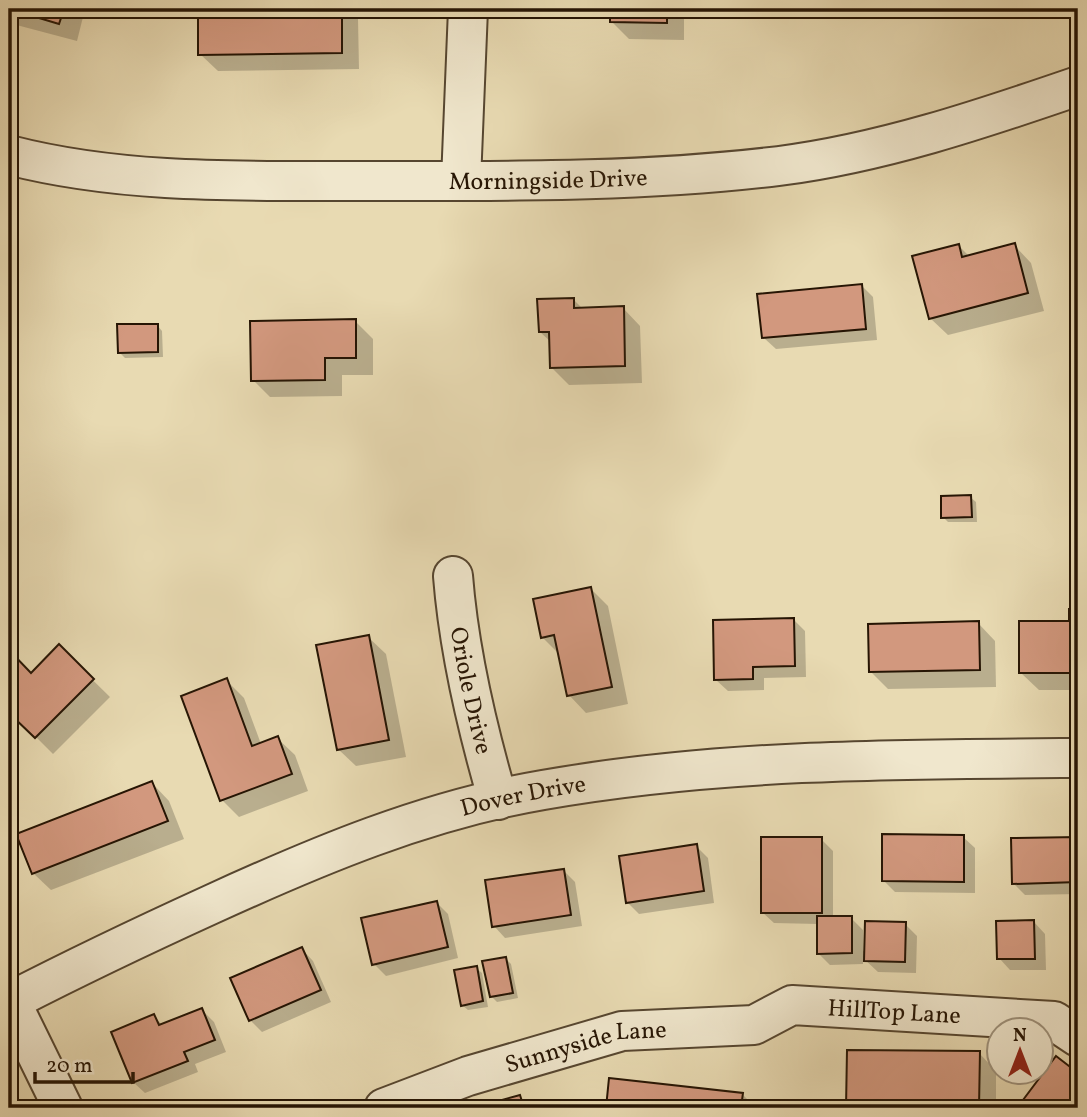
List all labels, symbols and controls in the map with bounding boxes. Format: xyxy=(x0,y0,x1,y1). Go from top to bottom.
street label: Morningside Drive xyxy=(449,162,648,200)
street label: Oriole Drive xyxy=(440,625,500,758)
street label: Dover Drive xyxy=(457,768,589,827)
street label: HillTop Lane xyxy=(827,992,962,1034)
street label: Sunnyside Lane xyxy=(501,1014,667,1083)
north arrow xyxy=(986,1016,1056,1086)
text: N xyxy=(1013,1023,1027,1049)
scale bar xyxy=(35,1040,133,1084)
text: 20 m xyxy=(46,1052,92,1081)

